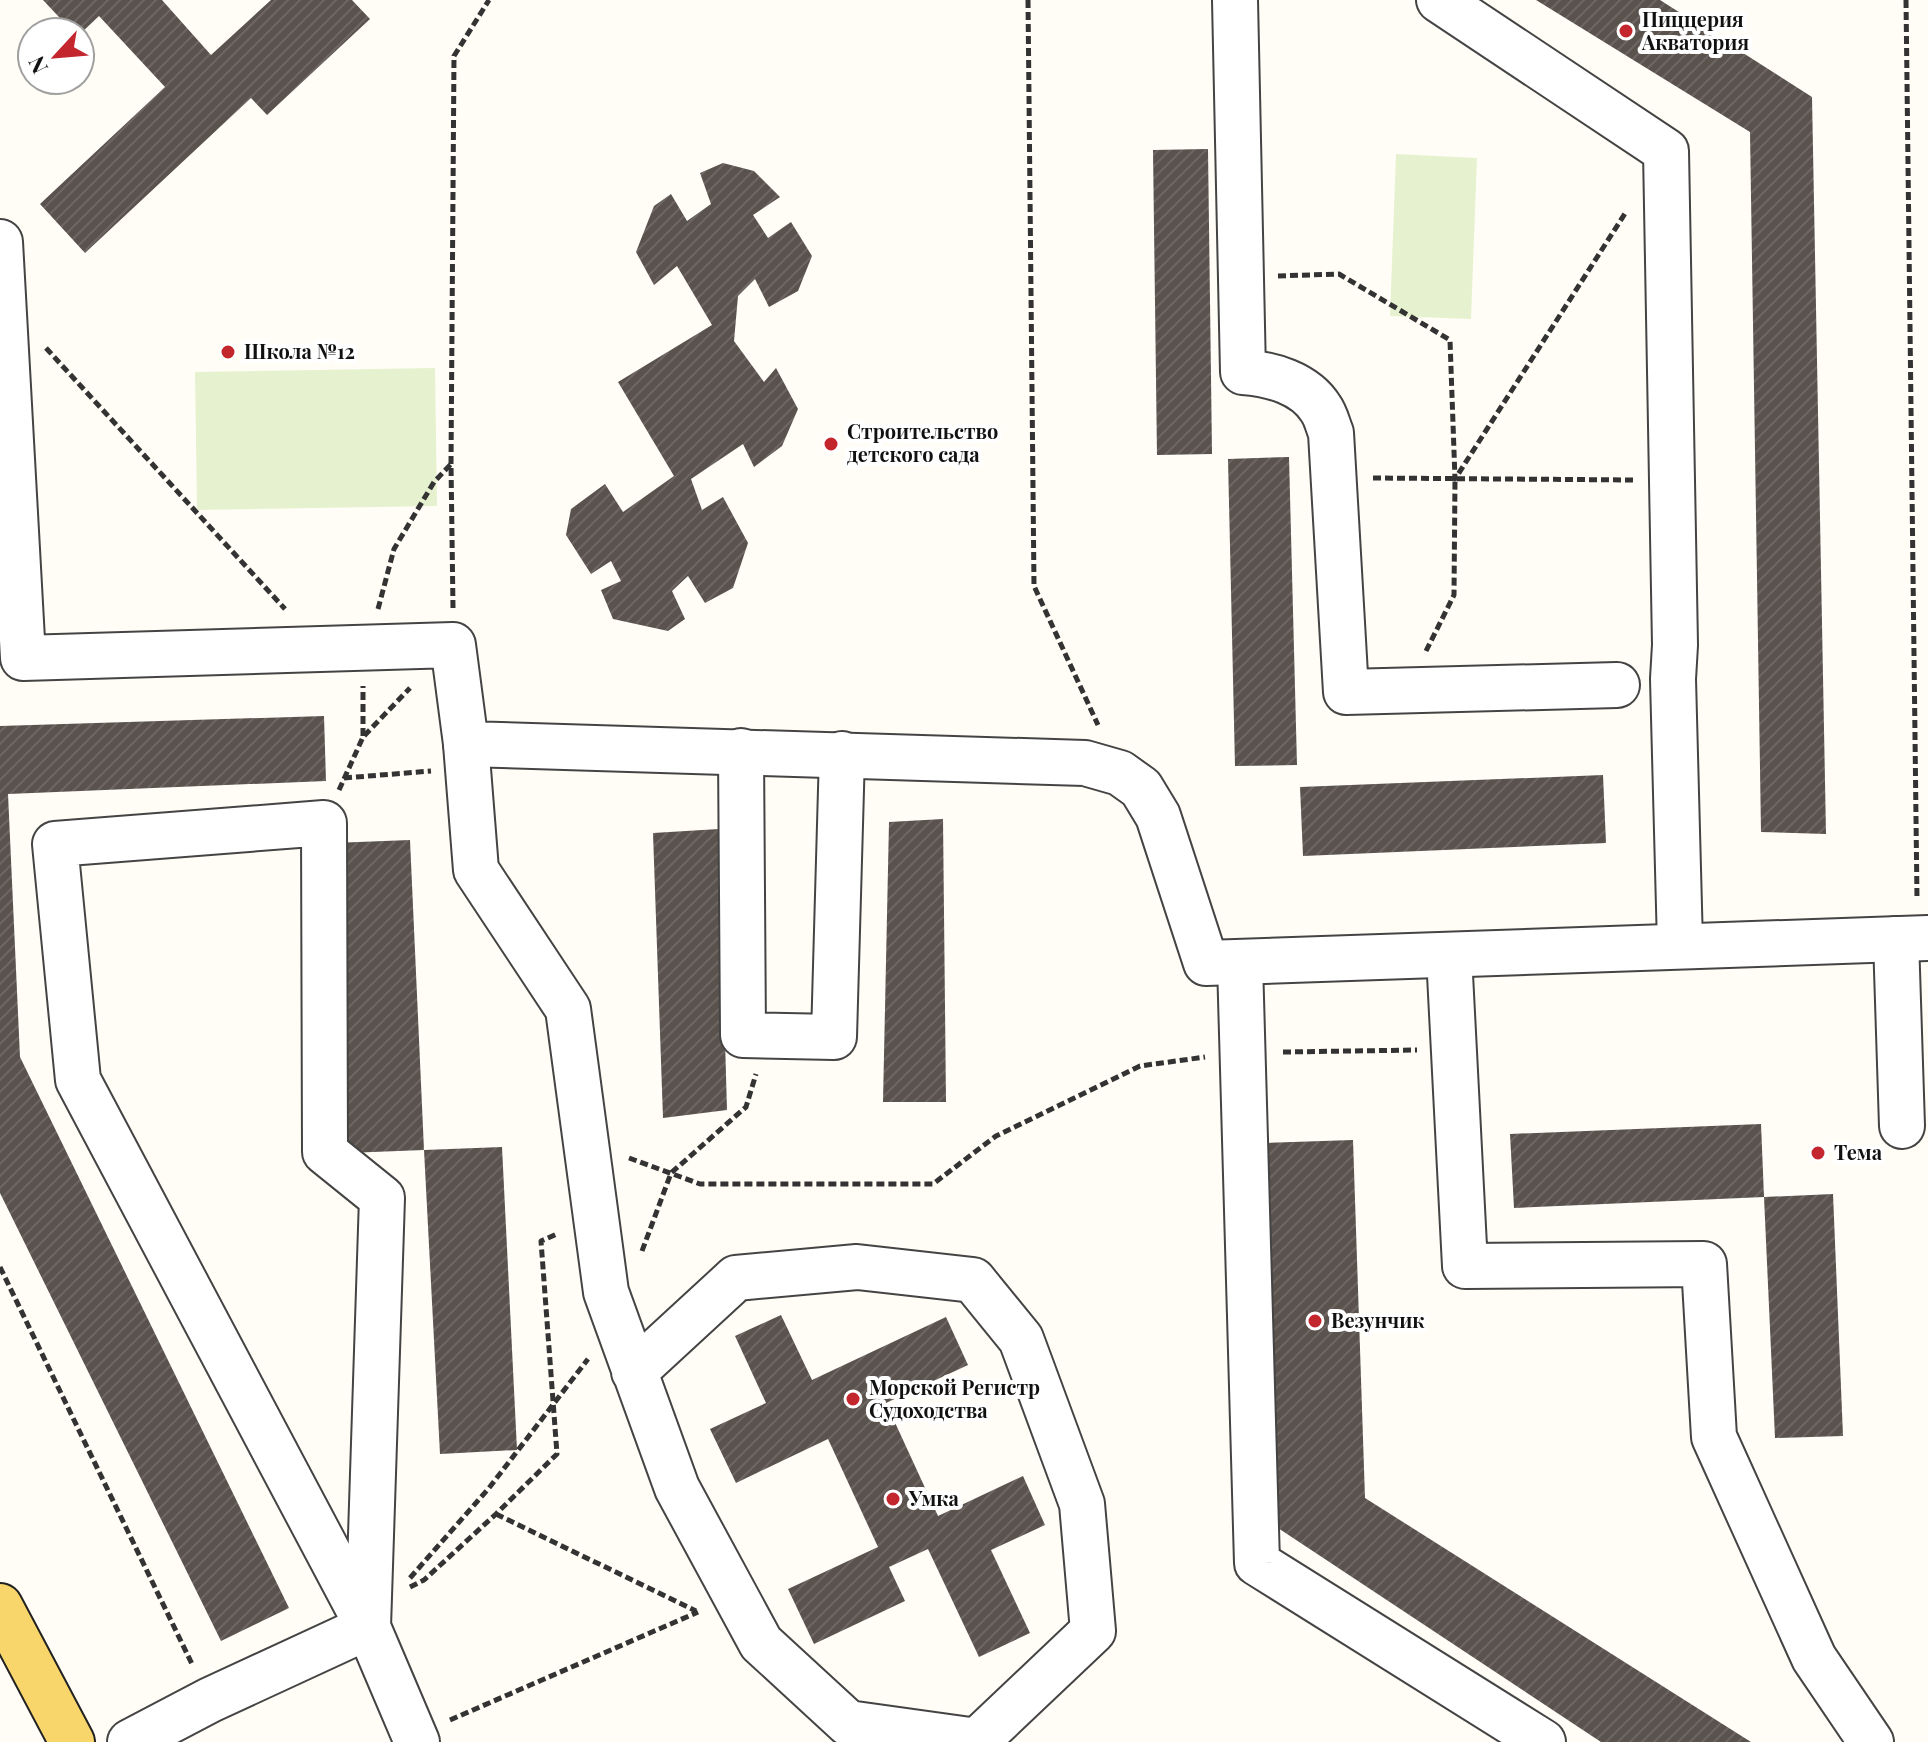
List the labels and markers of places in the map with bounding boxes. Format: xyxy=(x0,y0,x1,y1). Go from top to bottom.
place label: Пиццерия Акватория xyxy=(1641,5,1749,55)
marker: Пиццерия Акватория xyxy=(1617,22,1635,40)
place label: Школа №12 xyxy=(244,337,355,364)
marker: Школа №12 xyxy=(219,343,237,361)
place label: Строительство детского сада xyxy=(847,417,998,467)
marker: Строительство детского сада xyxy=(822,435,840,453)
place label: Тема xyxy=(1834,1138,1883,1165)
marker: Тема xyxy=(1809,1144,1827,1162)
place label: Везунчик xyxy=(1331,1306,1425,1333)
marker: Везунчик xyxy=(1306,1312,1324,1330)
place label: Морской Регистр Судоходства xyxy=(869,1373,1040,1423)
marker: Морской Регистр Судоходства xyxy=(844,1390,862,1408)
place label: Умка xyxy=(908,1484,960,1511)
marker: Умка xyxy=(884,1490,902,1508)

